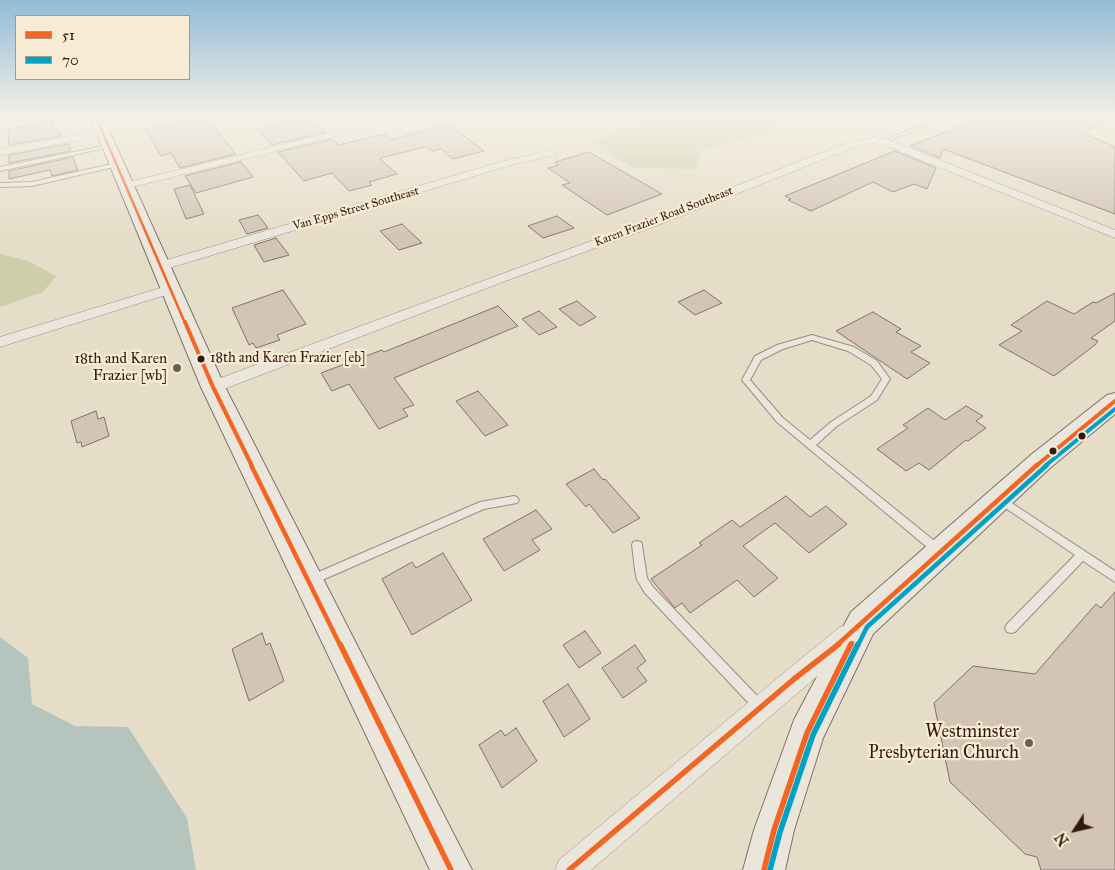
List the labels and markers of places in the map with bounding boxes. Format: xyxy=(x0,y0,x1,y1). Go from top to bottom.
place label: 18th and Karen Frazier [wb] xyxy=(74,350,167,385)
place label: 18th and Karen Frazier [eb] xyxy=(210,351,366,367)
marker: 18th and Karen Frazier [eb] xyxy=(196,354,206,364)
marker: 18th and Karen Frazier [wb] xyxy=(171,362,183,374)
unlabelled marker xyxy=(1077,431,1087,441)
unlabelled marker xyxy=(1048,446,1058,456)
place label: Westminster Presbyterian Church xyxy=(868,722,1019,764)
marker: Westminster Presbyterian Church xyxy=(1023,737,1035,749)

